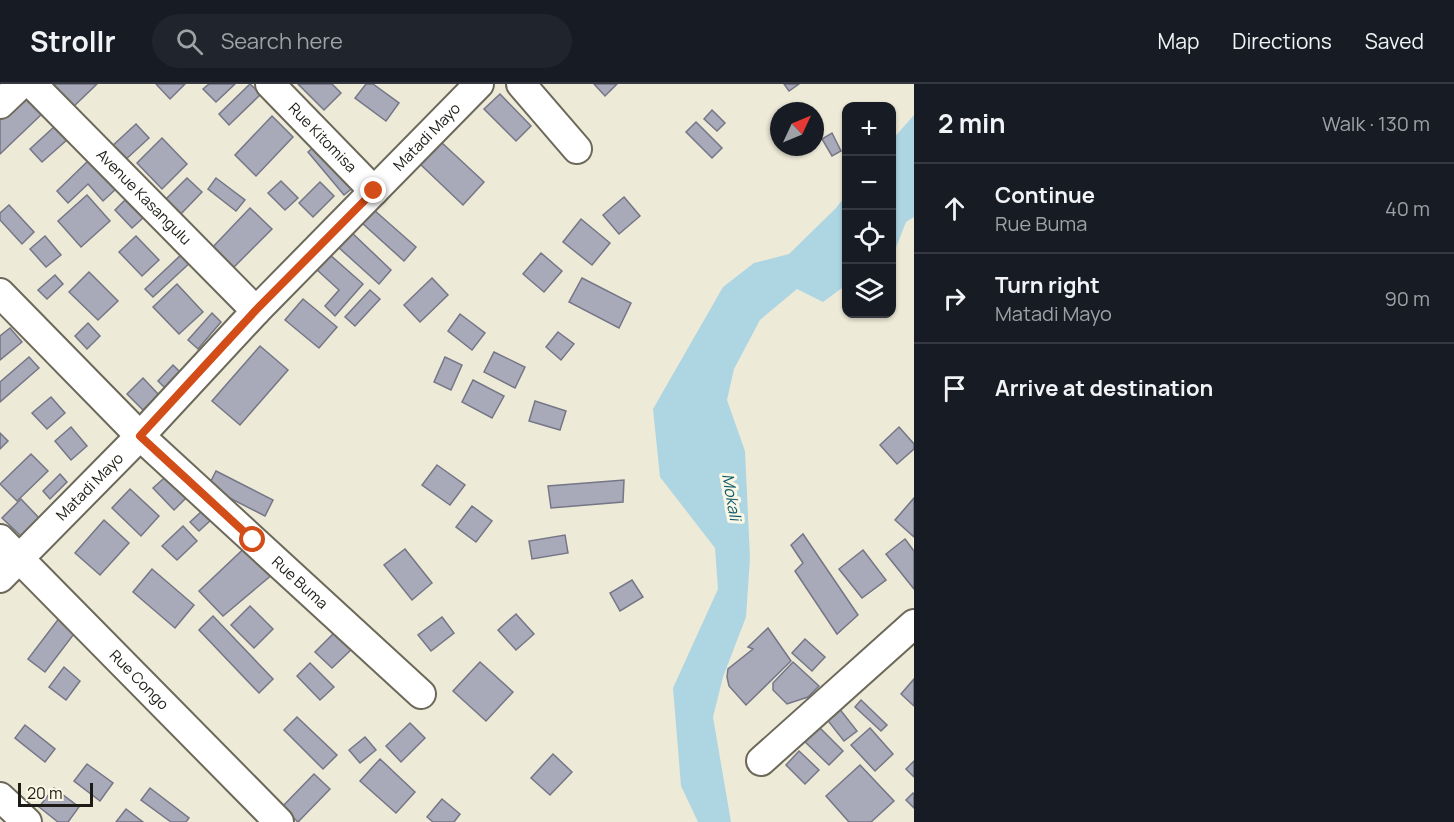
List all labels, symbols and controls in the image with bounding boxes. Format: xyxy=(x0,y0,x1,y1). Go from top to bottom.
search box xyxy=(152,14,572,68)
text: Strollr xyxy=(30,22,116,60)
icon: search xyxy=(173,25,206,58)
text: Search here xyxy=(221,26,343,56)
text: Map xyxy=(1158,27,1199,55)
text: Directions xyxy=(1232,27,1332,55)
text: Saved xyxy=(1365,27,1424,55)
street label: Rue Kitomisa xyxy=(284,98,361,177)
street label: Matadi Mayo xyxy=(388,98,465,175)
north arrow xyxy=(770,102,824,156)
map controls xyxy=(842,102,896,318)
button: + xyxy=(842,102,896,156)
text: 2 min xyxy=(938,105,1006,141)
text: Walk · 130 m xyxy=(1322,110,1430,137)
street label: Avenue Kasangulu xyxy=(92,144,196,249)
button: − xyxy=(842,156,896,210)
route end xyxy=(360,177,386,203)
text: Continue xyxy=(995,180,1095,210)
icon: ahead xyxy=(938,192,971,225)
text: 40 m xyxy=(1385,195,1430,222)
button: locate xyxy=(842,210,896,264)
text: Rue Buma xyxy=(995,210,1087,237)
button: layers xyxy=(842,264,896,318)
text: Turn right xyxy=(995,270,1100,300)
icon: right xyxy=(938,282,971,315)
text: 90 m xyxy=(1384,285,1430,312)
text: Matadi Mayo xyxy=(995,300,1112,327)
icon: arrive xyxy=(938,372,971,405)
text: Arrive at destination xyxy=(995,373,1213,403)
street label: Matadi Mayo xyxy=(51,448,128,525)
water label: Mokali xyxy=(717,472,747,524)
route start xyxy=(239,526,265,552)
street label: Rue Buma xyxy=(267,551,333,614)
street label: Rue Congo xyxy=(105,645,174,714)
scale bar xyxy=(18,780,93,808)
text: 20 m xyxy=(27,782,63,804)

